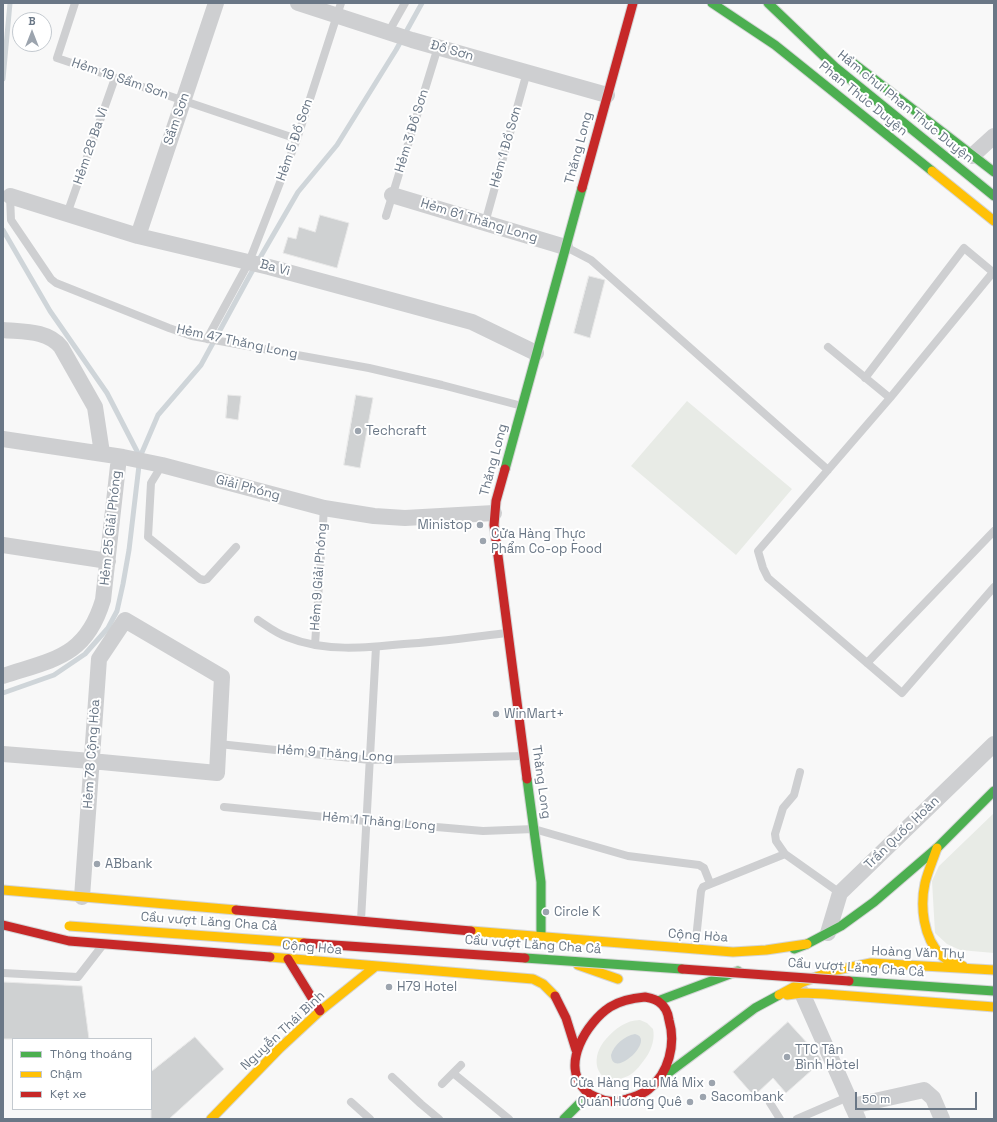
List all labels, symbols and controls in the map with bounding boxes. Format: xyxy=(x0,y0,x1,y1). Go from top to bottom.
north arrow xyxy=(12,12,52,52)
text: B xyxy=(28,14,36,28)
street label: Đồ Sơn xyxy=(429,37,475,65)
street label: Hầm chui Phan Thúc Duyện xyxy=(834,47,976,167)
street label: Hẻm 19 Sầm Sơn xyxy=(69,55,171,103)
street label: Phan Thúc Duyện xyxy=(816,59,910,139)
street label: Hẻm 3 Đồ Sơn xyxy=(392,88,432,174)
street label: Sầm Sơn xyxy=(161,91,193,147)
street label: Hẻm 5 Đồ Sơn xyxy=(274,97,316,183)
street label: Hẻm 28 Ba Vì xyxy=(70,105,112,187)
street label: Hẻm 1 Đồ Sơn xyxy=(487,105,525,189)
street label: Thăng Long xyxy=(562,110,596,186)
street label: Hẻm 61 Thăng Long xyxy=(419,196,539,246)
street label: Ba Vì xyxy=(258,257,292,279)
street label: Hẻm 47 Thăng Long xyxy=(175,322,299,362)
street label: Thăng Long xyxy=(477,422,511,498)
place label: Techcraft xyxy=(366,423,427,439)
marker: Techcraft xyxy=(353,426,363,436)
street label: Hẻm 25 Giải Phóng xyxy=(97,470,125,586)
street label: Giải Phóng xyxy=(214,472,282,504)
place label: Ministop xyxy=(418,517,472,533)
marker: Ministop xyxy=(475,520,485,530)
street label: Hẻm 9 Giải Phóng xyxy=(307,523,331,631)
place label: Cửa Hàng Thực Phẩm Co-op Food xyxy=(491,526,602,557)
marker: Cửa Hàng Thực Phẩm Co-op Food xyxy=(478,536,488,546)
street label: Hẻm 78 Cộng Hòa xyxy=(80,699,104,809)
place label: WinMart+ xyxy=(504,706,564,722)
marker: WinMart+ xyxy=(491,709,501,719)
street label: Hẻm 9 Thăng Long xyxy=(277,742,393,766)
street label: Thăng Long xyxy=(528,744,554,820)
street label: Trần Quốc Hoàn xyxy=(861,793,943,873)
street label: Hẻm 1 Thăng Long xyxy=(322,809,436,835)
place label: ABbank xyxy=(105,856,153,872)
marker: ABbank xyxy=(92,859,102,869)
place label: Circle K xyxy=(554,904,600,920)
marker: Circle K xyxy=(541,907,551,917)
street label: Cầu vượt Lăng Cha Cả xyxy=(140,909,278,935)
street label: Cộng Hòa xyxy=(667,926,729,946)
street label: Cầu vượt Lăng Cha Cả xyxy=(464,932,602,958)
street label: Cộng Hòa xyxy=(281,938,343,958)
street label: Hoàng Văn Thụ xyxy=(871,944,965,962)
street label: Cầu vượt Lăng Cha Cả xyxy=(787,955,925,981)
place label: H79 Hotel xyxy=(397,979,457,995)
marker: H79 Hotel xyxy=(384,982,394,992)
street label: Nguyễn Thái Bình xyxy=(238,988,328,1074)
legend xyxy=(12,1038,152,1110)
place label: TTC Tân Bình Hotel xyxy=(795,1042,859,1073)
text: Thông thoáng xyxy=(50,1046,132,1062)
marker: TTC Tân Bình Hotel xyxy=(782,1052,792,1062)
text: Chậm xyxy=(50,1066,82,1082)
place label: Cửa Hàng Rau Má Mix xyxy=(570,1075,704,1091)
marker: Cửa Hàng Rau Má Mix xyxy=(707,1078,717,1088)
scale bar xyxy=(857,1084,979,1110)
text: Kẹt xe xyxy=(50,1086,86,1102)
place label: Sacombank xyxy=(711,1089,784,1105)
text: 50 m xyxy=(862,1091,890,1107)
marker: Sacombank xyxy=(698,1092,708,1102)
place label: Quán Hương Quê xyxy=(578,1094,682,1110)
marker: Quán Hương Quê xyxy=(685,1097,695,1107)

